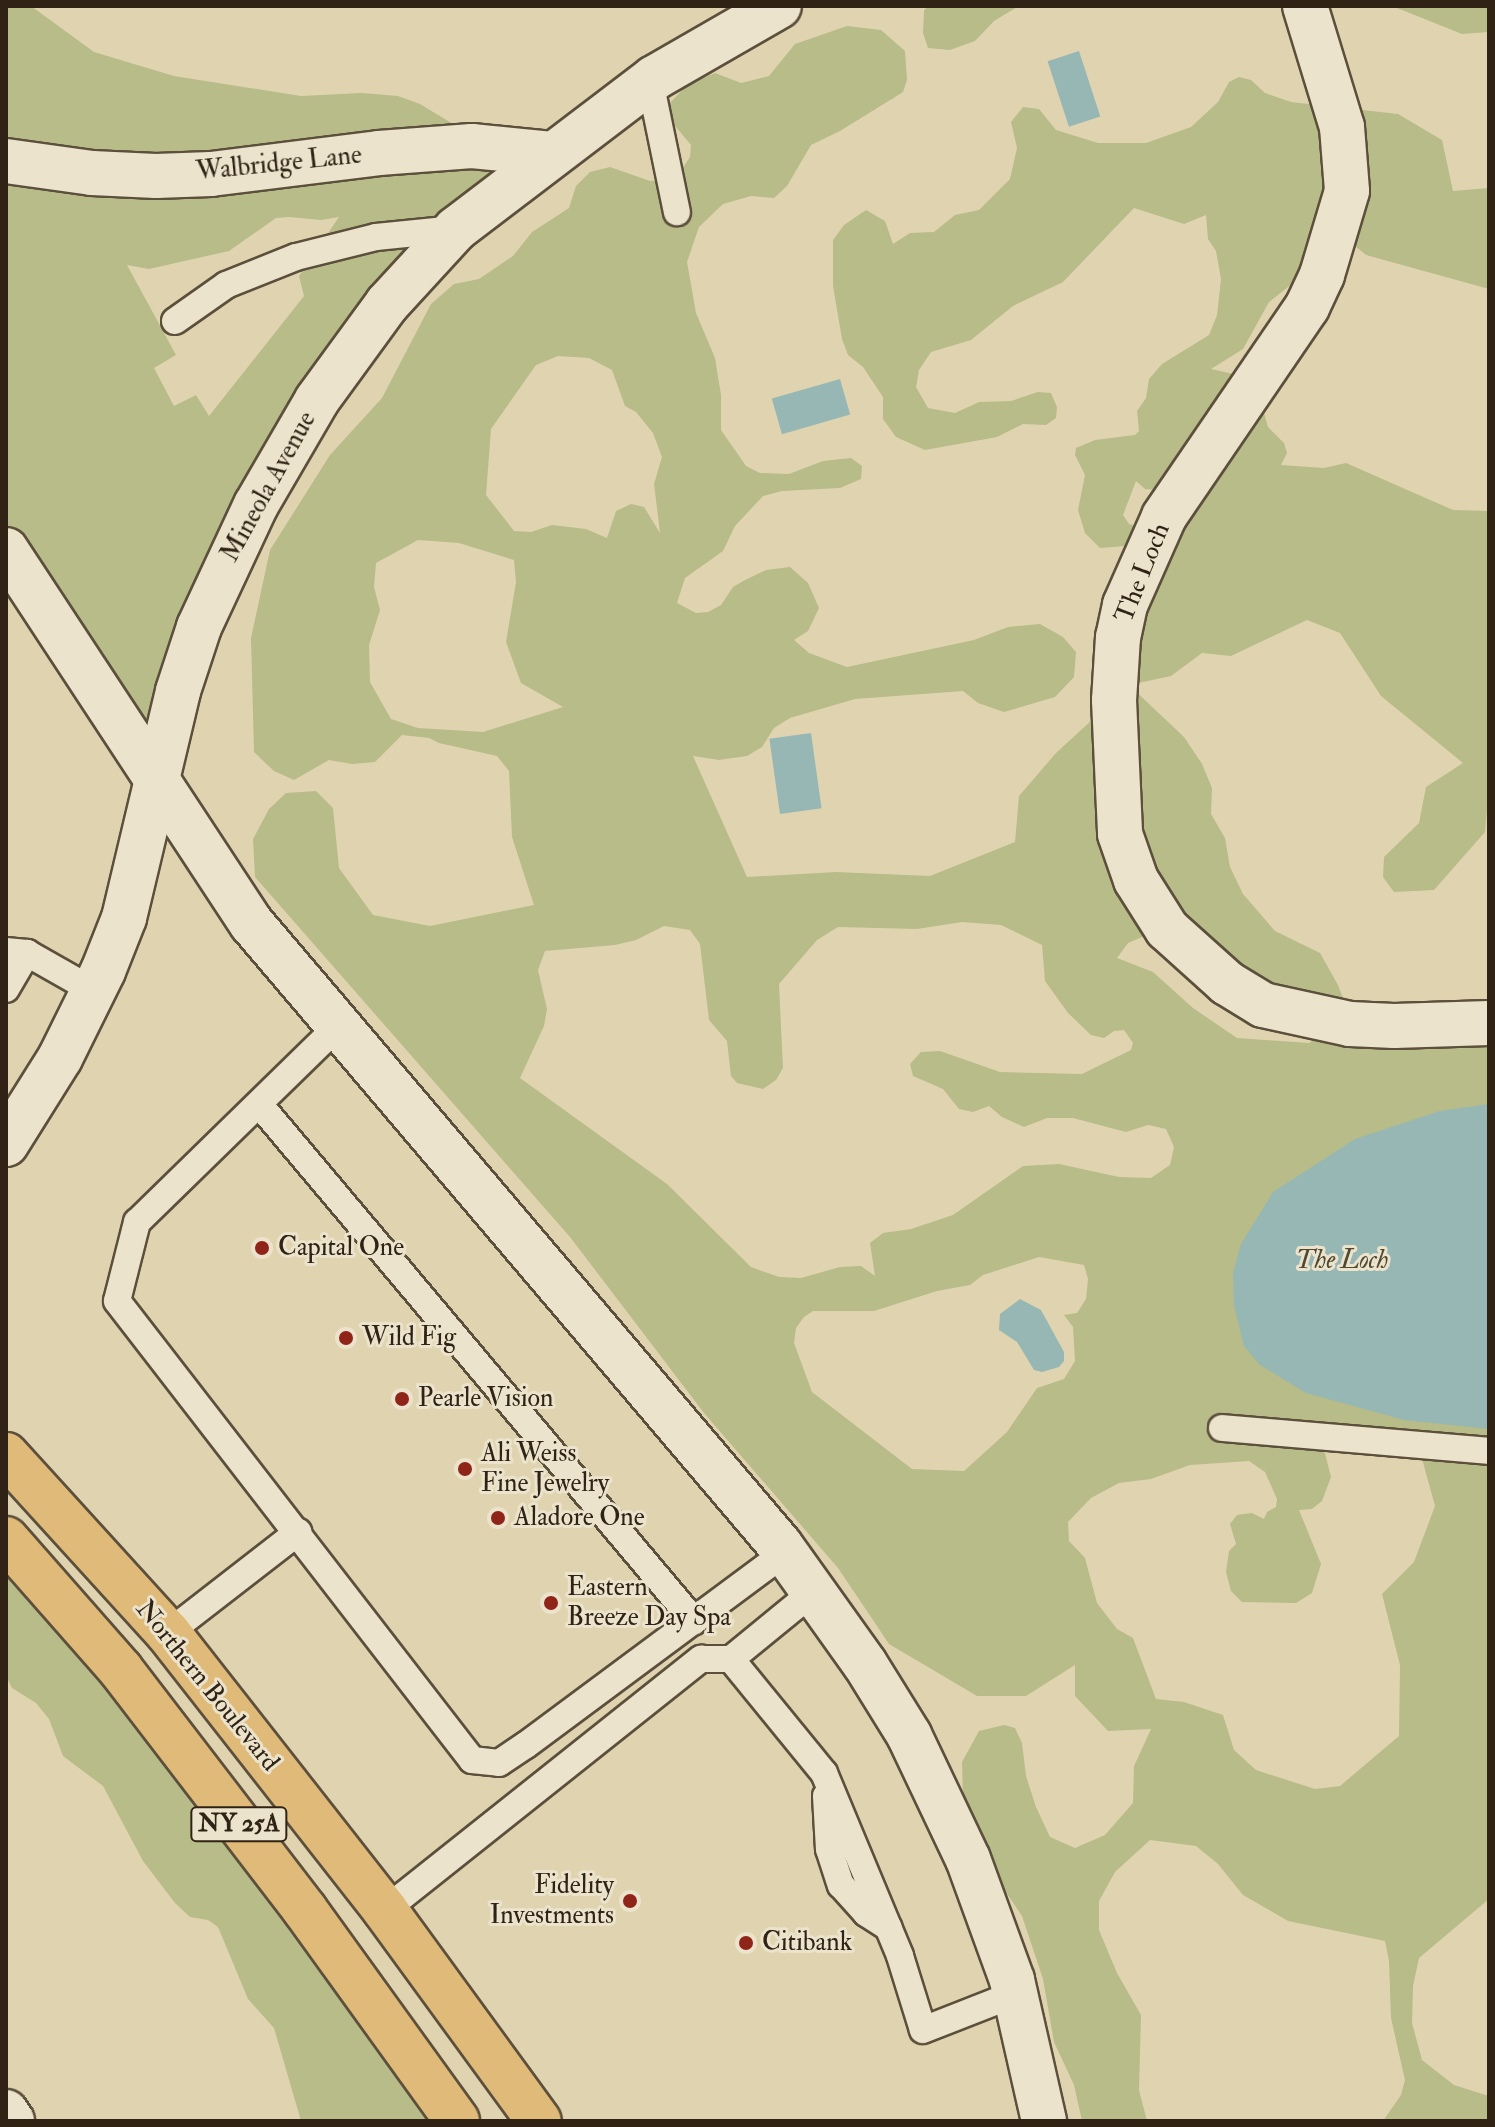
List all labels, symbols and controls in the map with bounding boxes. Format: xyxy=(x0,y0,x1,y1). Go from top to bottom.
street label: Walbridge Lane xyxy=(195,140,363,188)
street label: Mineola Avenue xyxy=(215,406,323,568)
street label: The Loch xyxy=(1109,519,1177,627)
place label: Capital One xyxy=(278,1232,404,1264)
marker: Capital One xyxy=(253,1239,271,1257)
park label: The Loch xyxy=(1296,1245,1388,1277)
place label: Wild Fig xyxy=(362,1322,456,1354)
marker: Wild Fig xyxy=(337,1329,355,1347)
place label: Pearle Vision xyxy=(418,1383,553,1415)
marker: Pearle Vision xyxy=(393,1390,411,1408)
place label: Ali Weiss Fine Jewelry xyxy=(481,1438,609,1500)
marker: Ali Weiss Fine Jewelry xyxy=(456,1460,474,1478)
place label: Aladore One xyxy=(514,1502,645,1534)
marker: Aladore One xyxy=(489,1509,507,1527)
place label: Eastern Breeze Day Spa xyxy=(567,1572,731,1634)
street label: Northern Boulevard xyxy=(129,1594,285,1778)
marker: Eastern Breeze Day Spa xyxy=(542,1594,560,1612)
road number: NY 25A xyxy=(189,1804,289,1844)
place label: Fidelity Investments xyxy=(490,1870,614,1932)
marker: Fidelity Investments xyxy=(621,1892,639,1910)
place label: Citibank xyxy=(762,1927,852,1959)
marker: Citibank xyxy=(737,1934,755,1952)

